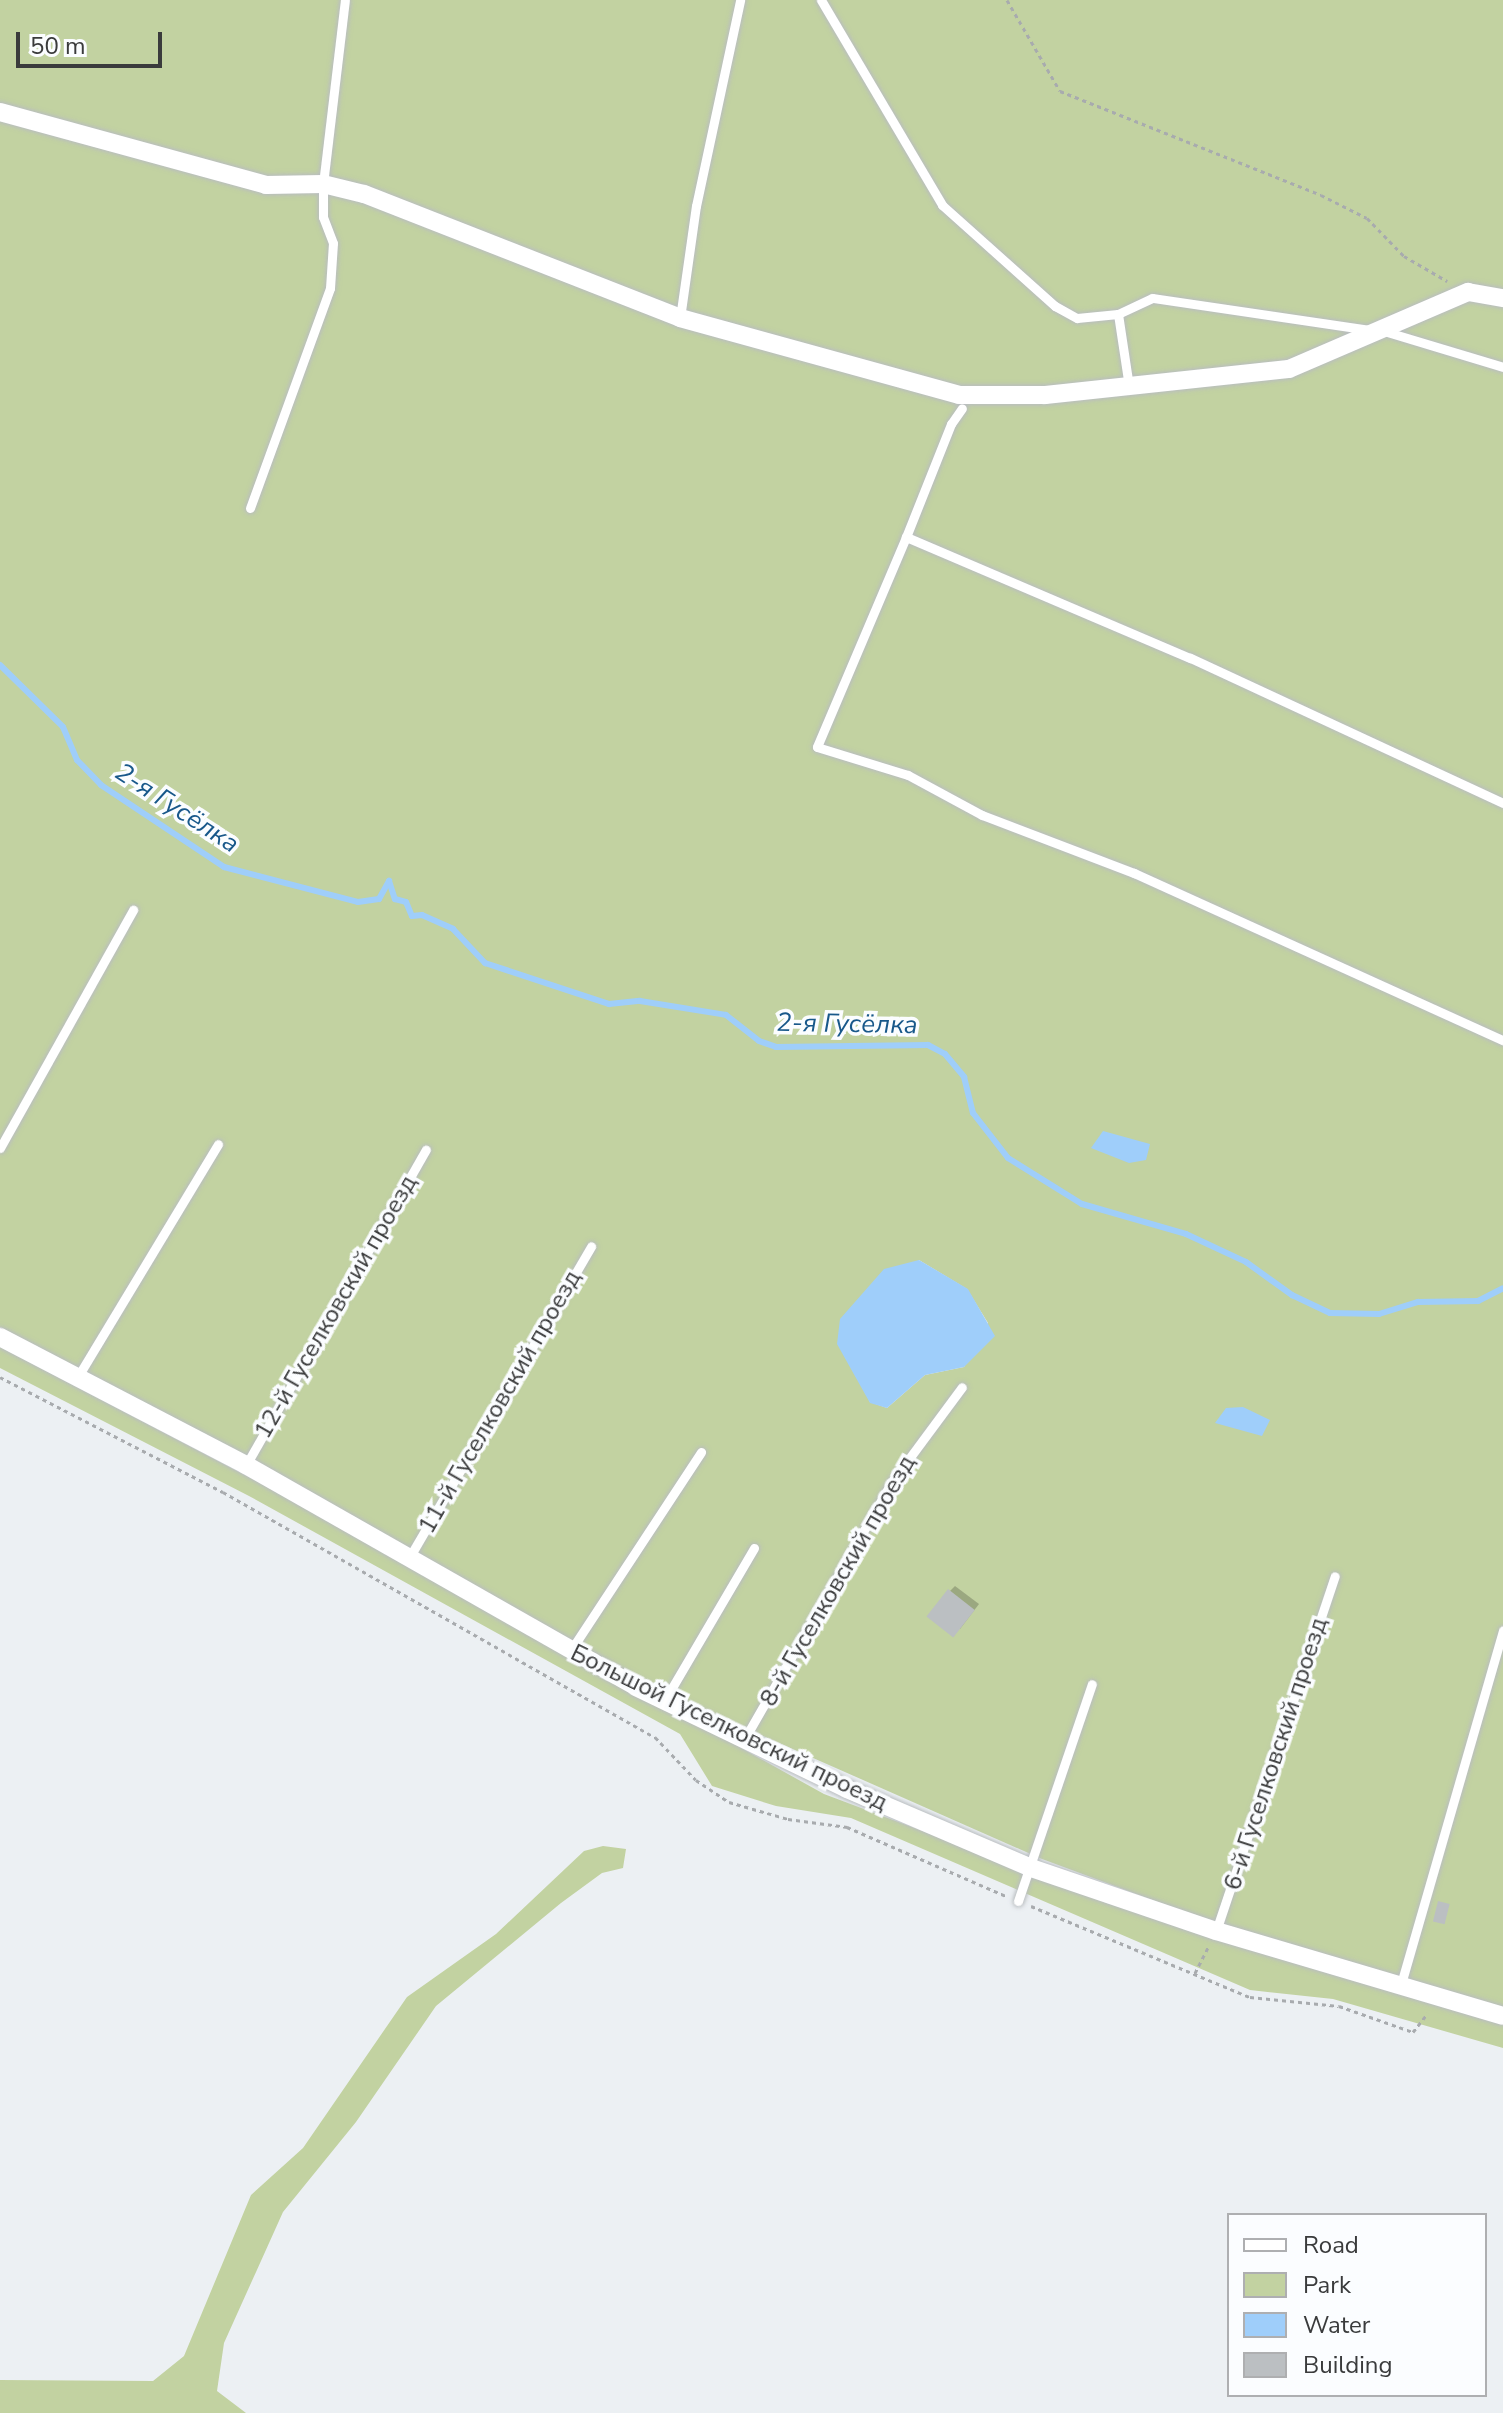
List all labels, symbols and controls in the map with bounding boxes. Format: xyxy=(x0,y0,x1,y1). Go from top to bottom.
scale bar xyxy=(20,16,166,66)
text: 50 m xyxy=(30,30,86,62)
water label: 2-я Гусёлка xyxy=(109,756,245,860)
water label: 2-я Гусёлка xyxy=(776,1007,918,1041)
street label: 12-й Гуселковский проезд xyxy=(249,1170,423,1444)
street label: 11-й Гуселковский проезд xyxy=(413,1265,587,1539)
street label: 8-й Гуселковский проезд xyxy=(754,1450,922,1712)
street label: 6-й Гуселковский проезд xyxy=(1218,1614,1334,1894)
street label: Большой Гуселковский проезд xyxy=(566,1639,892,1817)
legend xyxy=(1227,2213,1487,2397)
text: Road xyxy=(1303,2229,1359,2261)
text: Park xyxy=(1303,2269,1351,2301)
text: Water xyxy=(1303,2309,1370,2341)
text: Building xyxy=(1303,2349,1393,2381)

